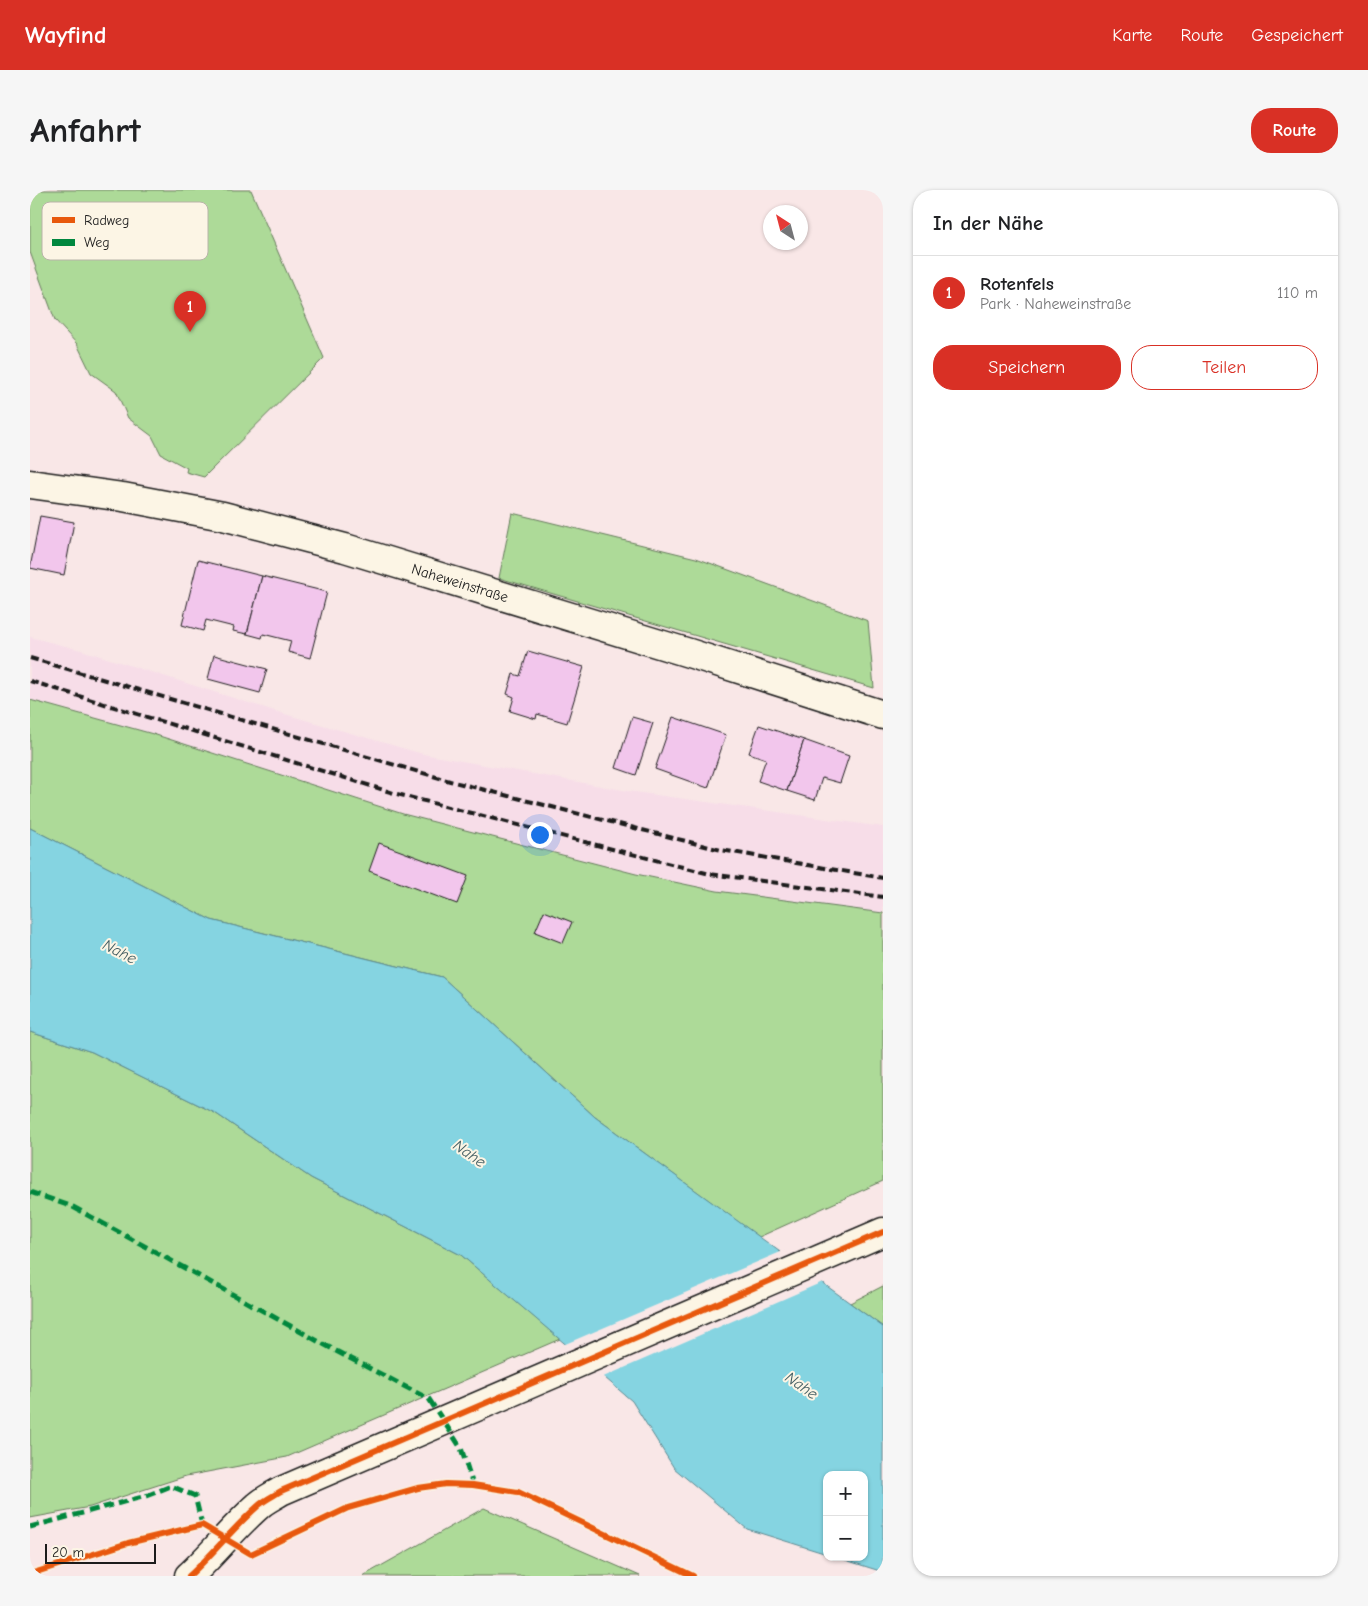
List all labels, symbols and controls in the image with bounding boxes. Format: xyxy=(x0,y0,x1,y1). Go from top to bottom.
text: Wayfind xyxy=(25,21,106,49)
text: Karte xyxy=(1112,25,1152,46)
text: Route xyxy=(1180,25,1223,46)
text: Gespeichert xyxy=(1251,25,1343,46)
button: Route xyxy=(1251,108,1338,153)
text: Anfahrt xyxy=(30,110,141,151)
legend xyxy=(42,202,208,260)
north arrow xyxy=(763,205,808,250)
text: In der Nähe xyxy=(933,211,1043,235)
text: Radweg xyxy=(84,212,129,229)
text: Weg xyxy=(84,234,110,251)
text: Rotenfels xyxy=(980,273,1054,295)
text: 1 xyxy=(946,284,952,302)
text: 110 m xyxy=(1277,284,1318,302)
pin: 1 xyxy=(174,291,206,332)
text: Park · Naheweinstraße xyxy=(980,295,1131,313)
button: Speichern xyxy=(933,345,1121,390)
button: Teilen xyxy=(1131,345,1318,390)
street label: Naheweinstraße xyxy=(409,560,511,606)
your location xyxy=(527,822,553,848)
water label: Nahe xyxy=(100,936,139,968)
water label: Nahe xyxy=(450,1136,489,1171)
water label: Nahe xyxy=(782,1368,821,1403)
map controls xyxy=(823,1471,868,1561)
button: + xyxy=(823,1471,868,1516)
button: − xyxy=(823,1516,868,1561)
scale bar xyxy=(45,1541,156,1564)
text: 20 m xyxy=(52,1544,84,1561)

